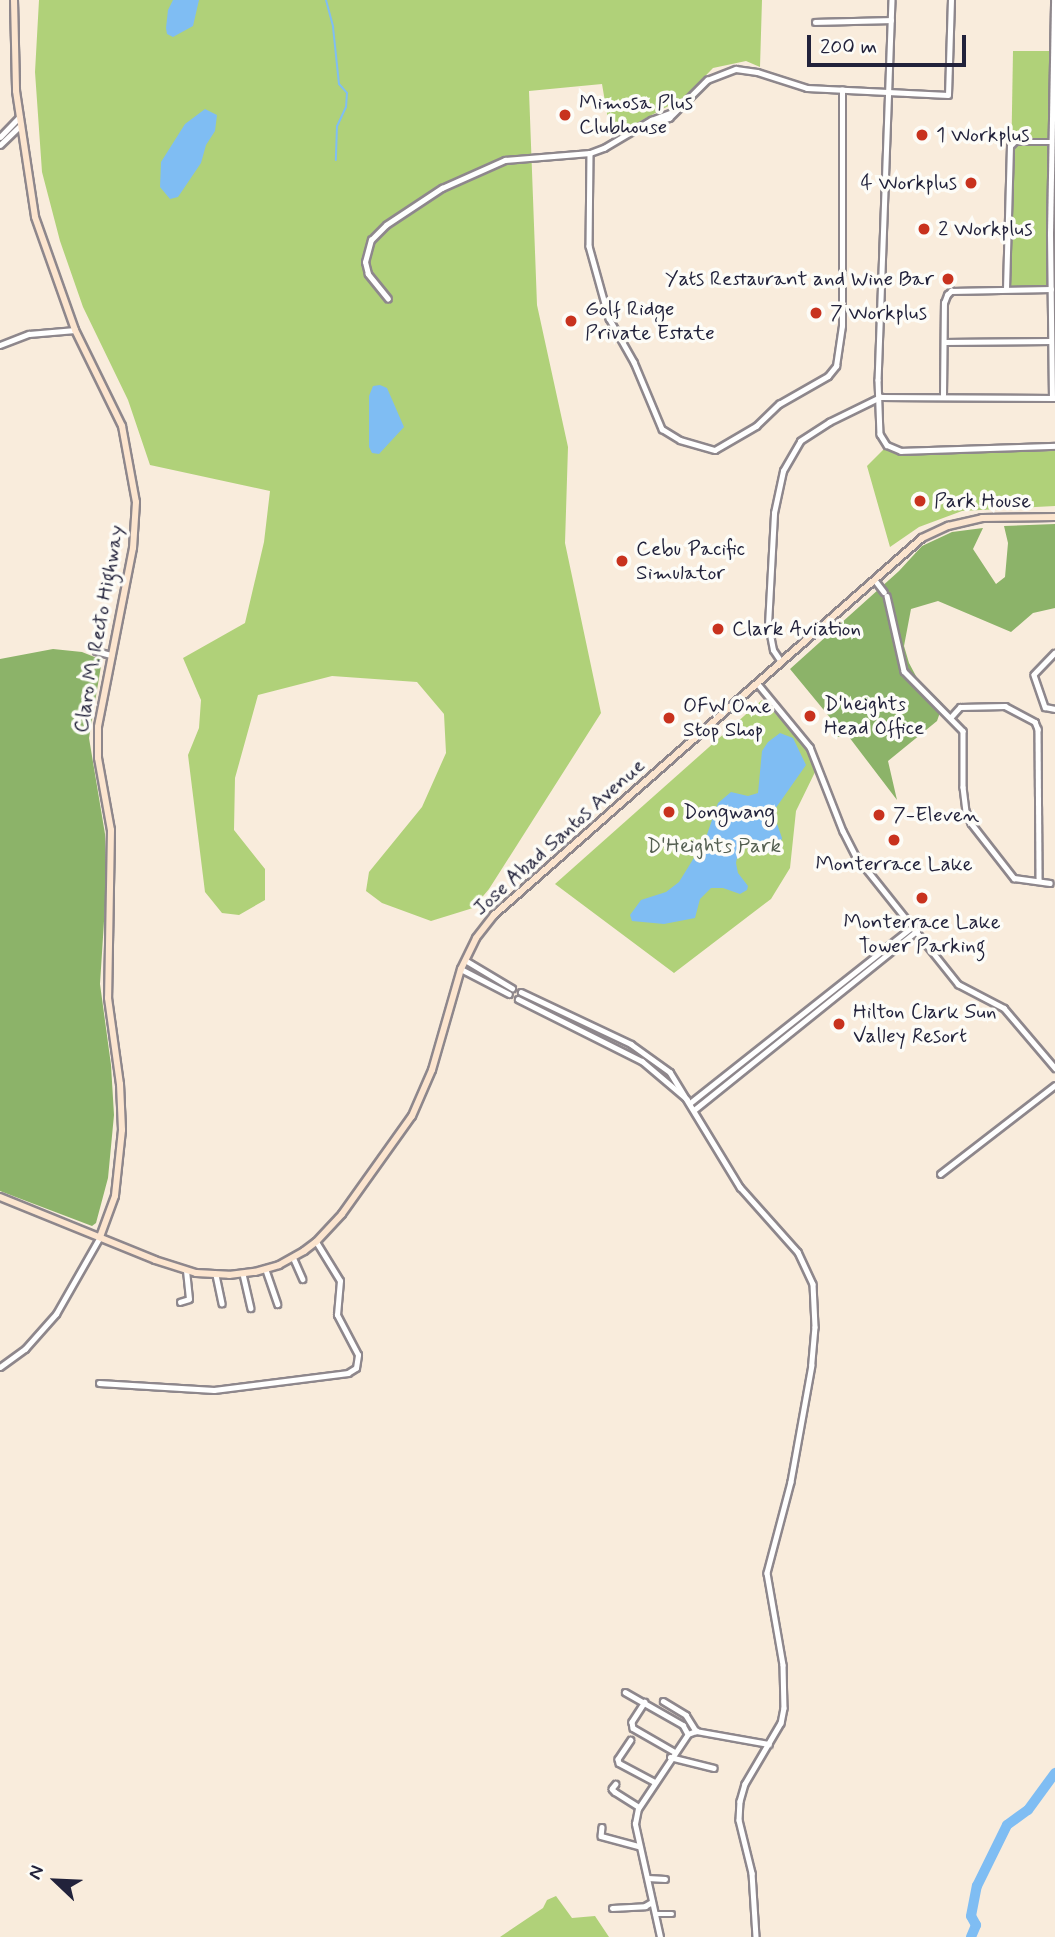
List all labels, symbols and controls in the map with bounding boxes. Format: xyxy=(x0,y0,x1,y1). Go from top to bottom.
scale bar xyxy=(810,21,969,65)
text: 200 m xyxy=(820,33,877,61)
place label: Mimosa Plus Clubhouse xyxy=(579,90,693,140)
marker: Mimosa Plus Clubhouse xyxy=(557,107,573,123)
place label: 1 Workplus xyxy=(936,122,1030,148)
marker: 1 Workplus xyxy=(914,127,930,143)
place label: 4 Workplus xyxy=(861,170,957,196)
marker: 4 Workplus xyxy=(963,175,979,191)
place label: 2 Workplus xyxy=(938,216,1032,242)
marker: 2 Workplus xyxy=(916,221,932,237)
place label: Yats Restaurant and Wine Bar xyxy=(665,266,934,292)
marker: Yats Restaurant and Wine Bar xyxy=(940,271,956,287)
place label: Golf Ridge Private Estate xyxy=(585,296,715,346)
place label: 7 Workplus xyxy=(830,300,927,326)
marker: 7 Workplus xyxy=(808,305,824,321)
marker: Golf Ridge Private Estate xyxy=(563,313,579,329)
place label: Park House xyxy=(934,488,1031,514)
marker: Park House xyxy=(912,493,928,509)
street label: Claro M. Recto Highway xyxy=(69,524,129,734)
place label: Cebu Pacific Simulator xyxy=(636,536,743,586)
marker: Cebu Pacific Simulator xyxy=(614,553,630,569)
place label: Clark Aviation xyxy=(732,616,861,642)
marker: Clark Aviation xyxy=(710,621,726,637)
place label: D'heights Head Office xyxy=(824,691,927,741)
place label: OFW One Stop Shop xyxy=(683,693,766,743)
marker: D'heights Head Office xyxy=(802,708,818,724)
marker: OFW One Stop Shop xyxy=(661,710,677,726)
street label: Jose Abad Santos Avenue xyxy=(466,752,652,922)
place label: Dongwang xyxy=(683,799,775,825)
place label: 7-Eleven xyxy=(893,802,979,828)
marker: Dongwang xyxy=(661,804,677,820)
marker: 7-Eleven xyxy=(871,807,887,823)
marker: Monterrace Lake xyxy=(886,832,902,848)
park label: D'Heights Park xyxy=(648,833,780,859)
place label: Monterrace Lake xyxy=(815,851,973,877)
marker: Monterrace Lake Tower Parking xyxy=(914,890,930,906)
place label: Monterrace Lake Tower Parking xyxy=(843,909,1001,959)
place label: Hilton Clark Sun Valley Resort xyxy=(853,999,1001,1049)
marker: Hilton Clark Sun Valley Resort xyxy=(831,1016,847,1032)
north arrow xyxy=(21,1846,91,1916)
text: N xyxy=(22,1862,50,1883)

